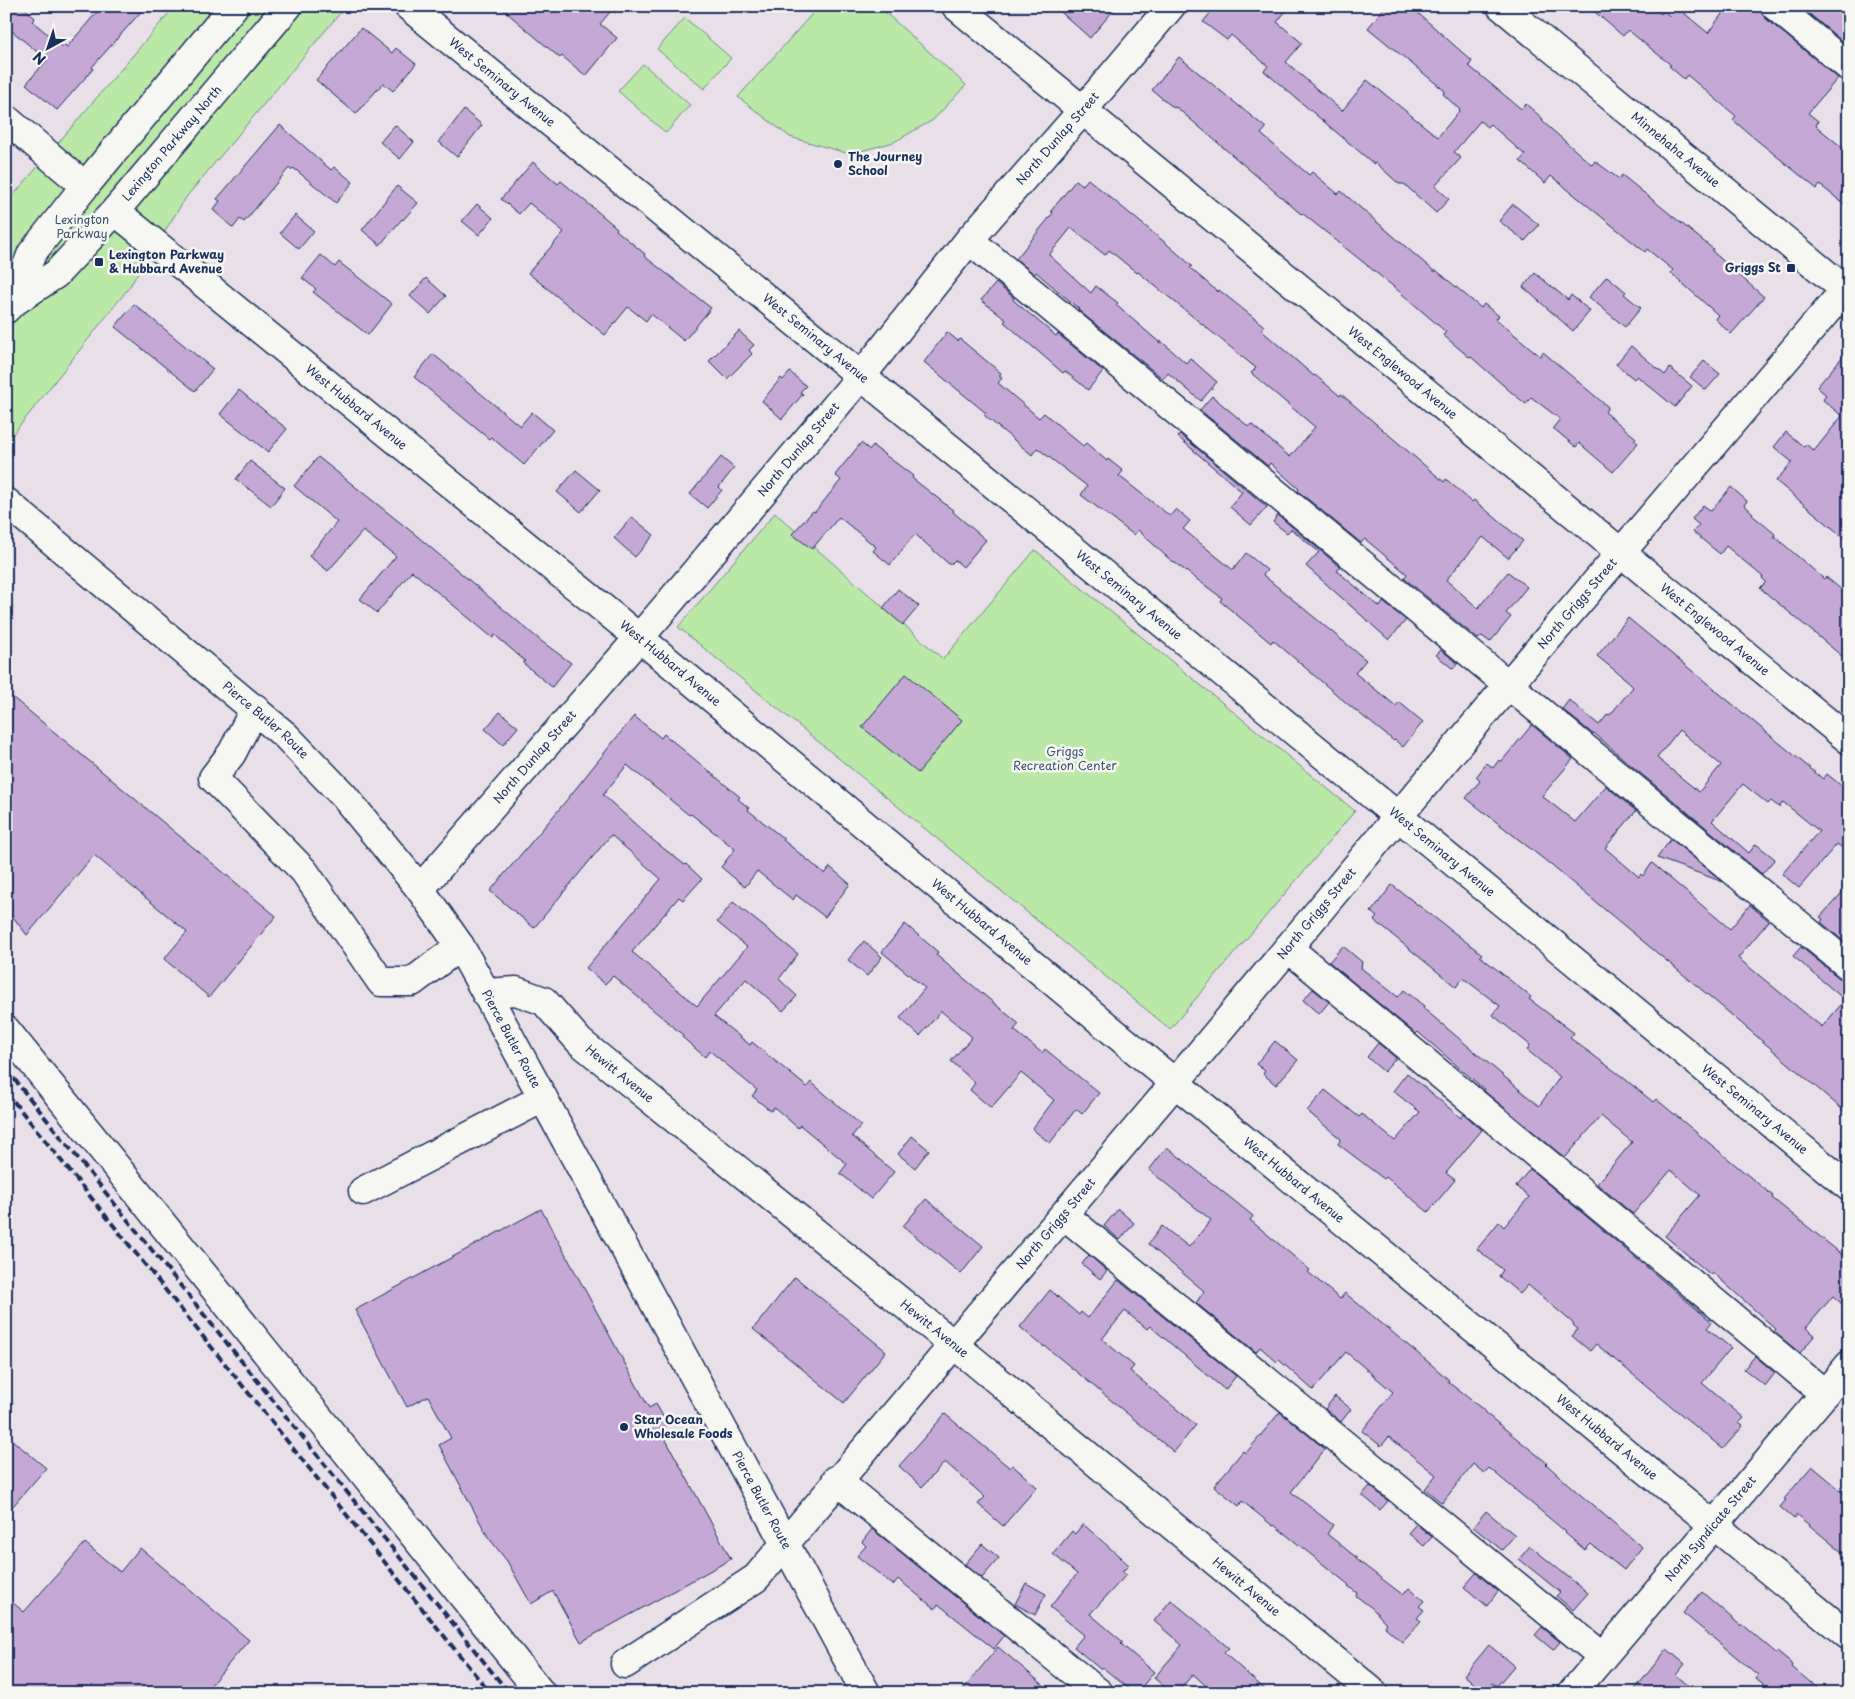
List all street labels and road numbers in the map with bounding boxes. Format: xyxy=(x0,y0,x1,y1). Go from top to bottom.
street label: West Seminary Avenue xyxy=(445,33,560,131)
street label: Lexington Parkway North xyxy=(117,81,225,204)
street label: North Dunlap Street xyxy=(1011,87,1103,189)
street label: Minnehaha Avenue xyxy=(1628,107,1725,191)
street label: West Seminary Avenue xyxy=(759,289,874,387)
street label: West Englewood Avenue xyxy=(1345,322,1462,423)
street label: West Hubbard Avenue xyxy=(302,360,412,454)
street label: North Dunlap Street xyxy=(753,398,843,500)
street label: West Seminary Avenue xyxy=(1073,545,1187,644)
street label: North Griggs Street xyxy=(1533,554,1621,653)
street label: West Englewood Avenue xyxy=(1657,578,1774,679)
street label: West Hubbard Avenue xyxy=(616,615,726,710)
street label: Pierce Butler Route xyxy=(219,677,314,763)
street label: North Dunlap Street xyxy=(488,706,580,807)
street label: West Seminary Avenue xyxy=(1385,802,1500,901)
street label: North Griggs Street xyxy=(1272,863,1360,963)
street label: West Hubbard Avenue xyxy=(928,874,1037,969)
street label: Pierce Butler Route xyxy=(478,986,546,1091)
street label: Hewitt Avenue xyxy=(582,1040,658,1107)
street label: West Seminary Avenue xyxy=(1698,1059,1813,1158)
street label: West Hubbard Avenue xyxy=(1240,1132,1349,1227)
street label: North Griggs Street xyxy=(1011,1173,1099,1273)
street label: Hewitt Avenue xyxy=(897,1295,973,1361)
street label: West Hubbard Avenue xyxy=(1553,1389,1662,1484)
street label: Pierce Butler Route xyxy=(728,1447,797,1553)
street label: North Syndicate Street xyxy=(1660,1471,1760,1585)
street label: Hewitt Avenue xyxy=(1209,1553,1285,1620)

